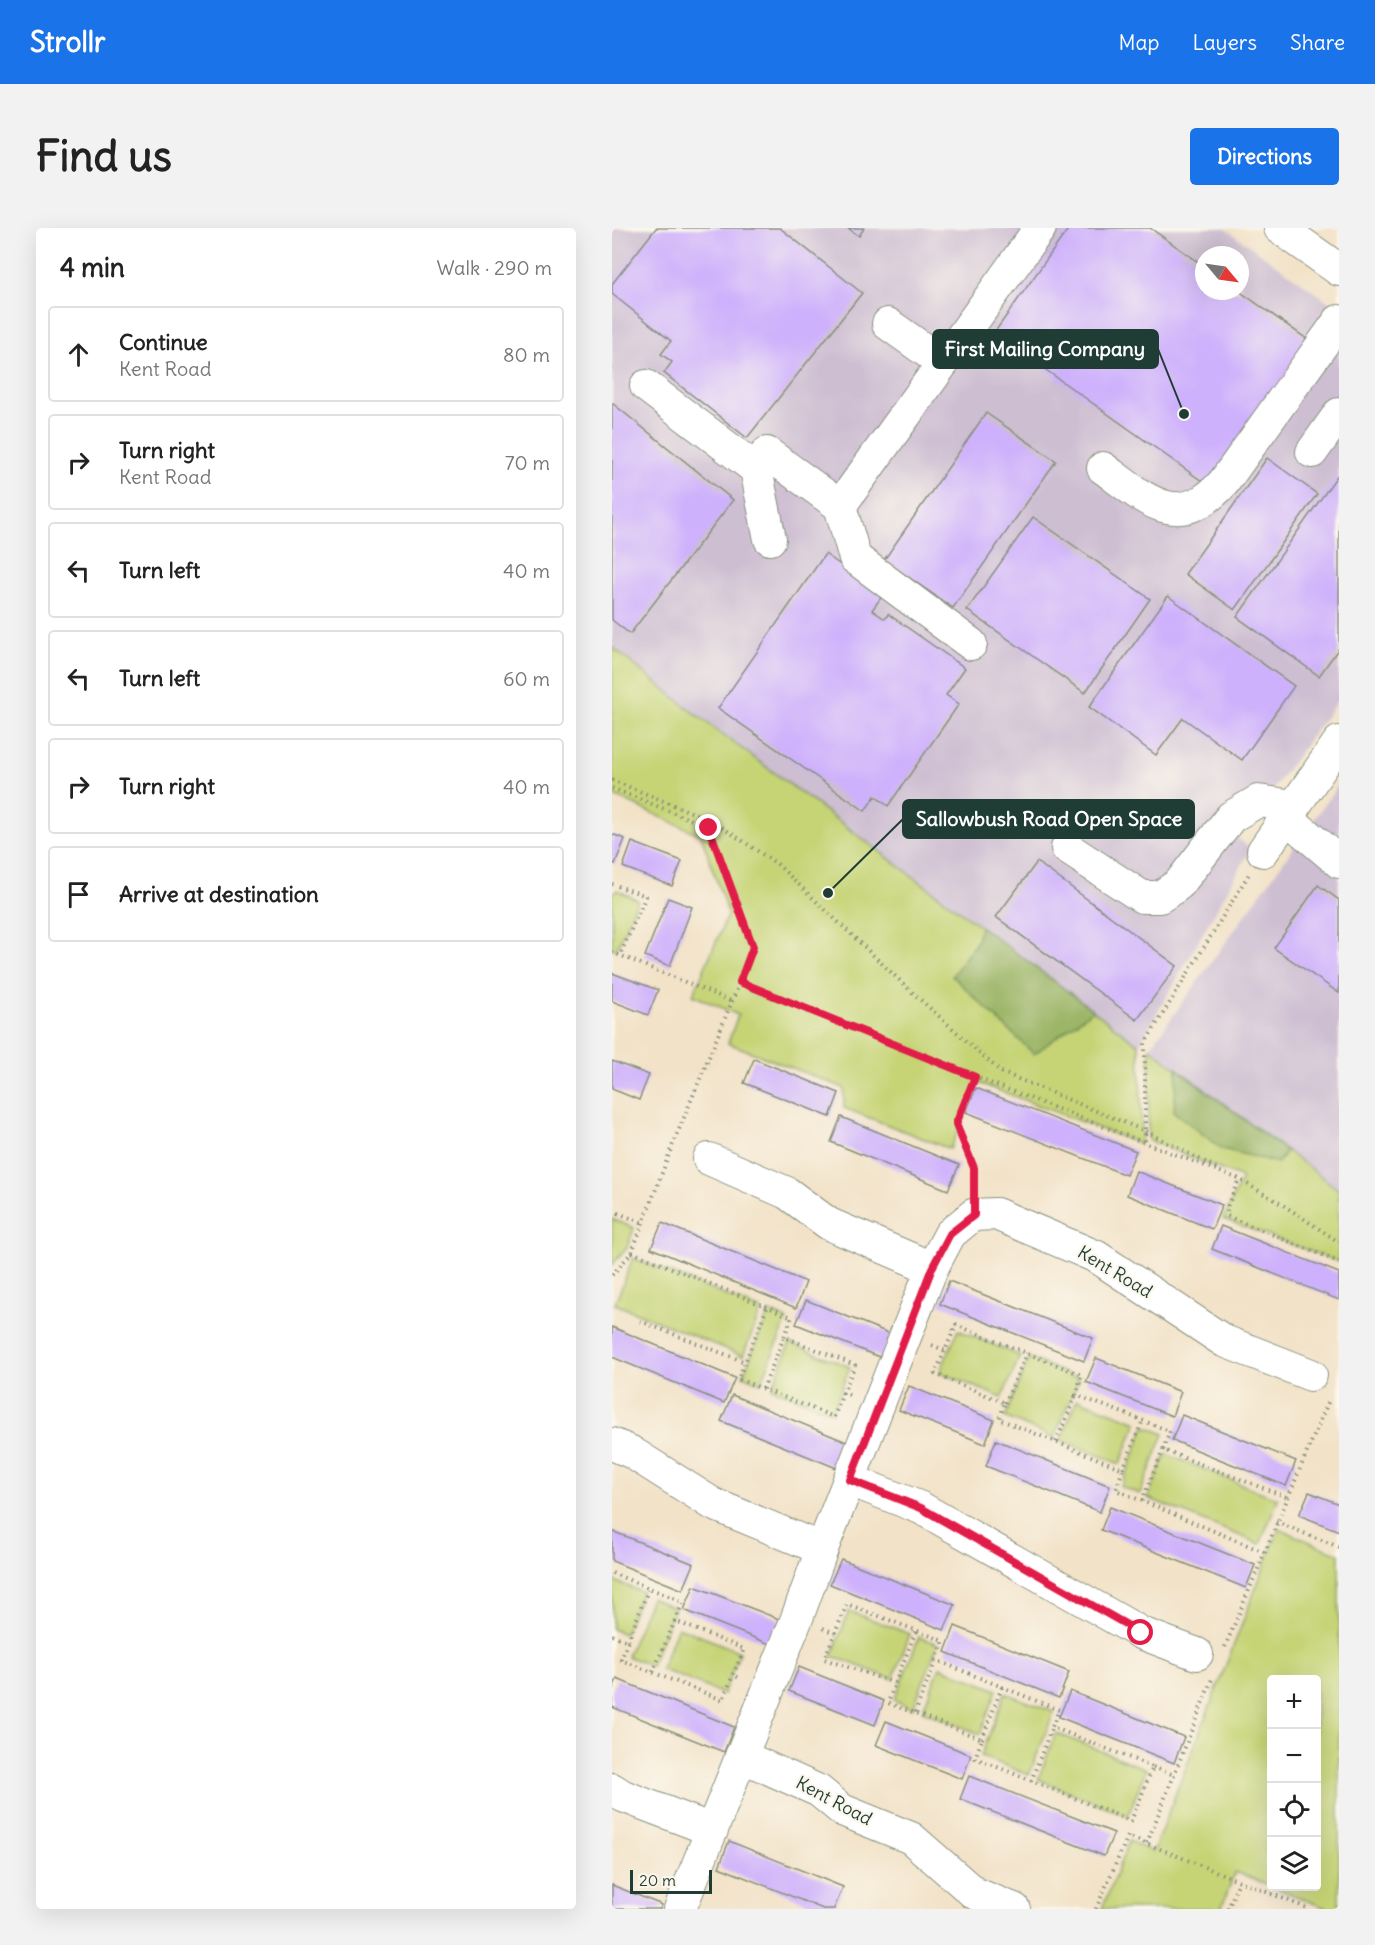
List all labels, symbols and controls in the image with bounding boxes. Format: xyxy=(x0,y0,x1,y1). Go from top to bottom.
text: Strollr xyxy=(30,24,105,60)
text: Map xyxy=(1119,29,1159,56)
text: Layers xyxy=(1192,29,1257,56)
text: Share xyxy=(1290,29,1345,56)
button: Directions xyxy=(1190,128,1339,185)
text: Find us xyxy=(36,130,172,182)
north arrow xyxy=(1195,246,1249,300)
text: 4 min xyxy=(60,251,125,284)
text: Walk · 290 m xyxy=(437,255,552,280)
text: Continue xyxy=(119,328,208,356)
callout: First Mailing Company xyxy=(933,330,1158,368)
text: First Mailing Company xyxy=(945,336,1145,361)
icon: ahead xyxy=(62,338,95,371)
text: 80 m xyxy=(503,342,550,367)
text: Kent Road xyxy=(119,356,211,381)
text: Turn right xyxy=(119,436,215,464)
icon: right xyxy=(62,446,95,479)
text: 70 m xyxy=(505,450,550,475)
text: Kent Road xyxy=(119,464,211,489)
icon: left xyxy=(62,554,95,587)
text: Turn left xyxy=(119,556,200,584)
text: 40 m xyxy=(503,558,550,583)
icon: left xyxy=(62,662,95,695)
text: Turn left xyxy=(119,664,200,692)
text: 60 m xyxy=(503,666,550,691)
icon: right xyxy=(62,770,95,803)
text: Turn right xyxy=(119,772,215,800)
text: 40 m xyxy=(503,774,550,799)
callout: Sallowbush Road Open Space xyxy=(903,800,1194,838)
text: Sallowbush Road Open Space xyxy=(916,806,1183,831)
route end xyxy=(695,814,721,840)
icon: arrive xyxy=(62,878,95,911)
text: Arrive at destination xyxy=(119,880,319,908)
street label: Kent Road xyxy=(1074,1240,1157,1303)
route start xyxy=(1127,1619,1153,1645)
map controls xyxy=(1267,1675,1321,1891)
button: + xyxy=(1267,1675,1321,1729)
button: − xyxy=(1267,1729,1321,1783)
street label: Kent Road xyxy=(792,1771,877,1830)
button: locate xyxy=(1267,1783,1321,1837)
button: layers xyxy=(1267,1837,1321,1891)
scale bar xyxy=(630,1867,712,1894)
text: 20 m xyxy=(639,1870,676,1890)

